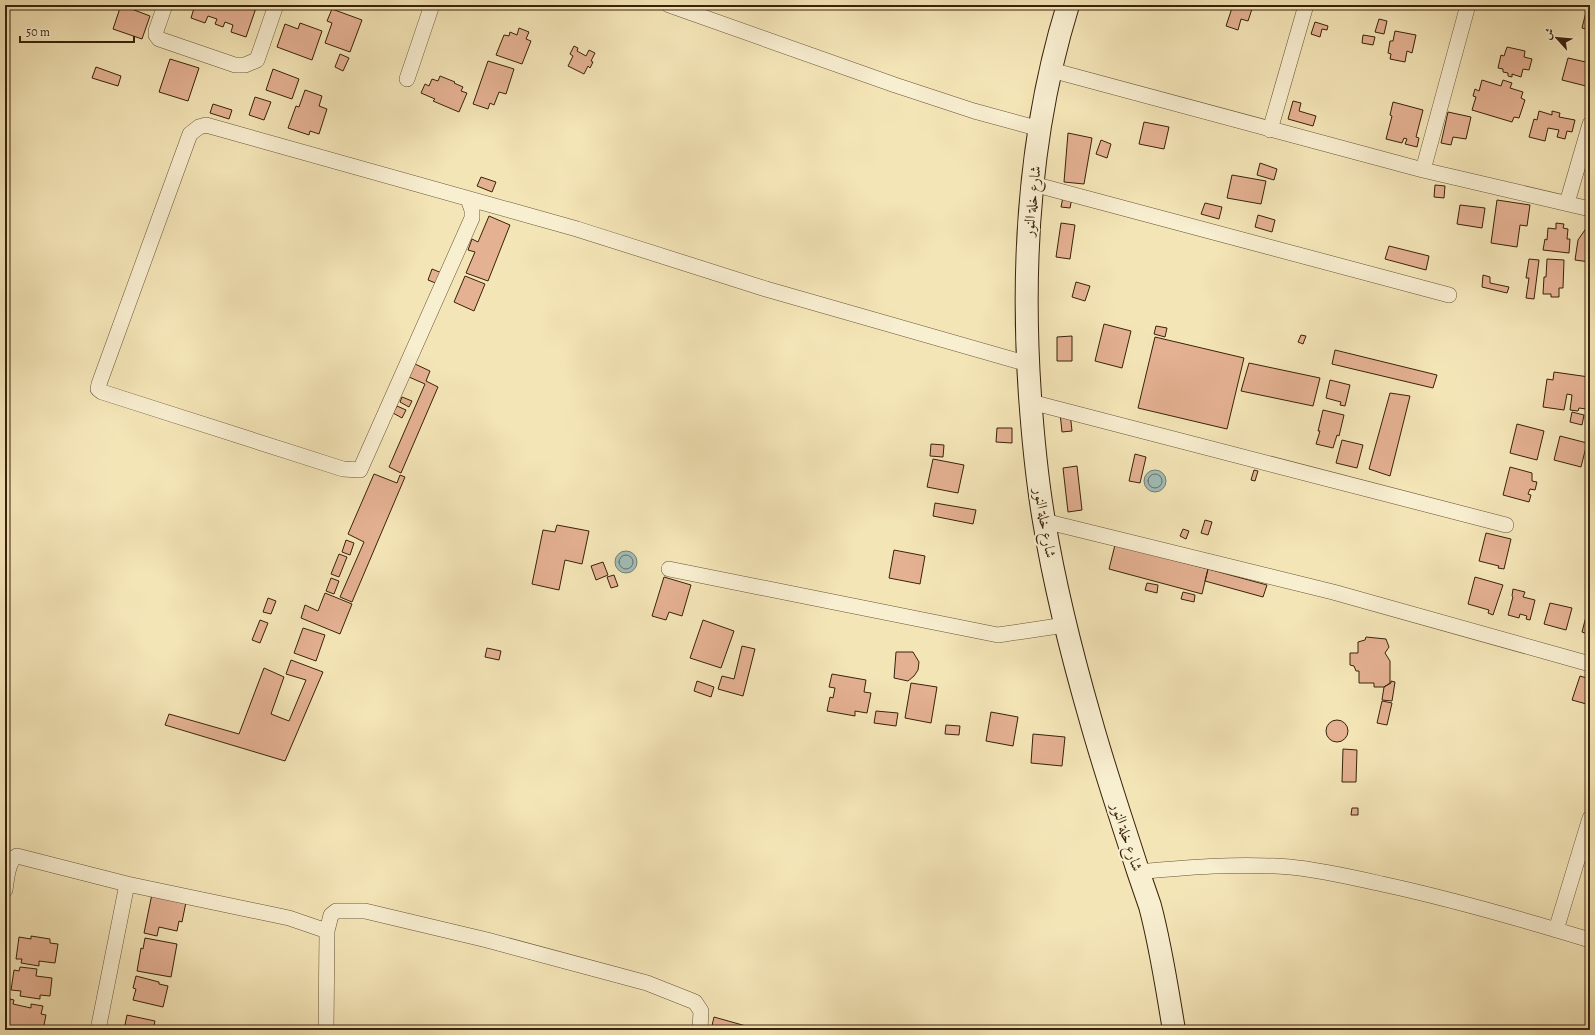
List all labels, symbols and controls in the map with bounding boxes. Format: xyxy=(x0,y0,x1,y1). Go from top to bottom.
scale bar xyxy=(20,18,134,44)
north arrow xyxy=(1537,18,1577,58)
text: 50 m xyxy=(26,24,50,40)
text: ش xyxy=(1539,25,1558,42)
street label: شارع خلة النور xyxy=(1018,165,1049,239)
street label: شارع خلة النور xyxy=(1026,485,1061,560)
street label: شارع خلة النور xyxy=(1103,798,1147,875)

